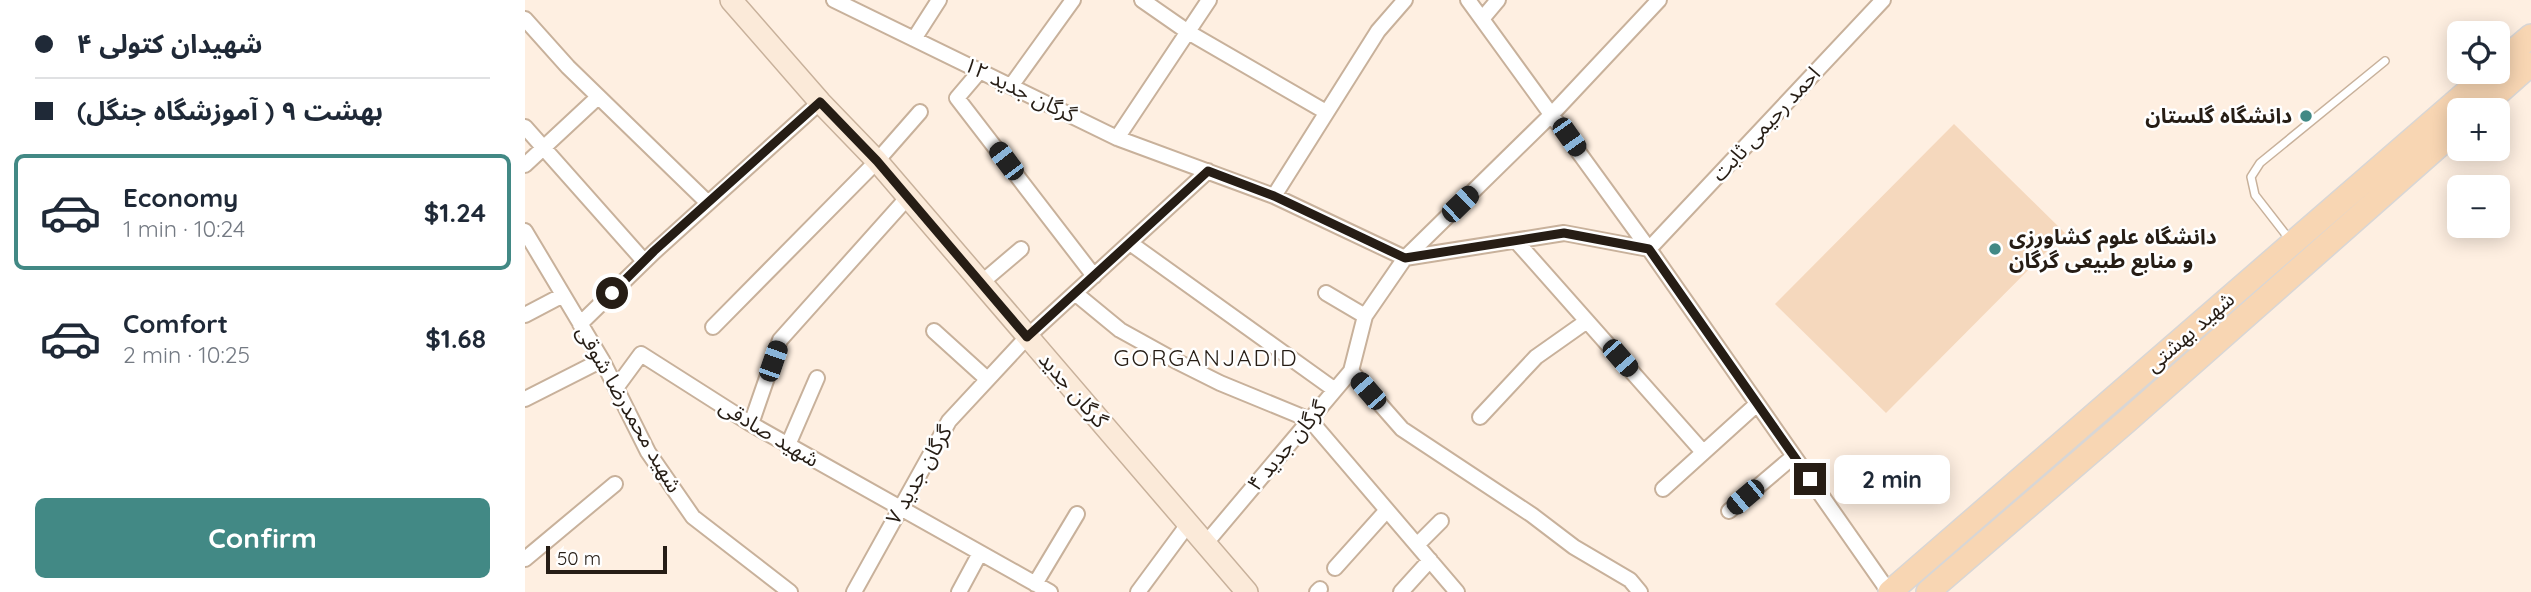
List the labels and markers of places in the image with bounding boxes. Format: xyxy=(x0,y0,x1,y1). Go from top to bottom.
place label: دانشگاه گلستان xyxy=(2145,102,2292,128)
marker: دانشگاه گلستان xyxy=(2298,108,2314,124)
place label: دانشگاه علوم کشاورزی و منابع طبیعی گرگان xyxy=(2009,223,2217,276)
marker: دانشگاه علوم کشاورزی و منابع طبیعی گرگان xyxy=(1987,241,2003,257)

